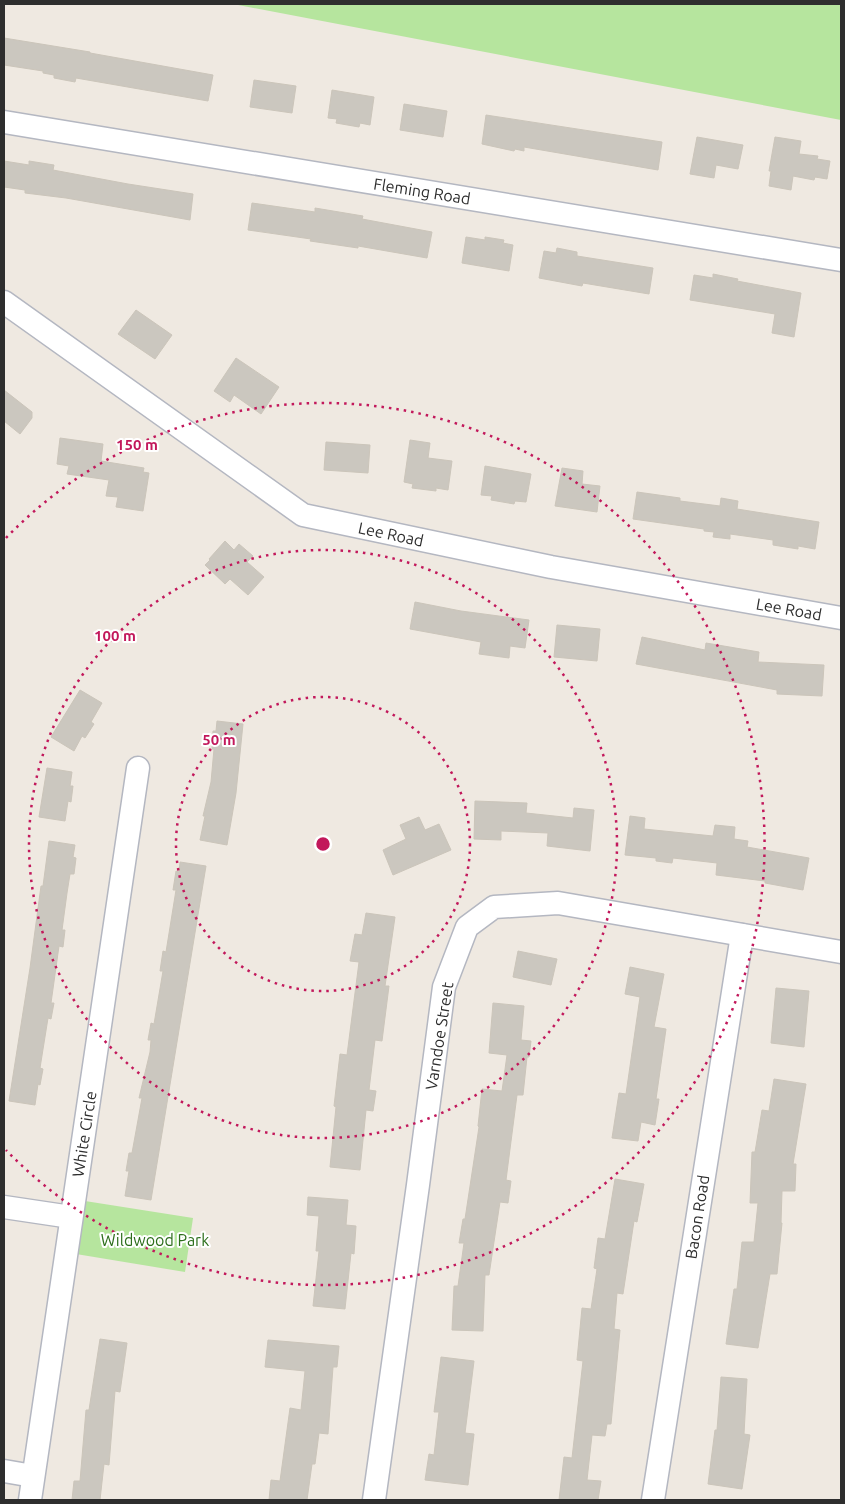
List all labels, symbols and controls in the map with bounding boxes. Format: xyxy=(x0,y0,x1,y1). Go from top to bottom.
street label: Fleming Road xyxy=(372,174,472,208)
text: 150 m xyxy=(116,436,158,453)
street label: Lee Road xyxy=(357,518,425,550)
street label: Lee Road xyxy=(755,594,823,624)
text: 100 m xyxy=(94,627,136,644)
text: 50 m xyxy=(202,731,236,748)
centre of rings xyxy=(314,835,332,853)
street label: Varndoe Street xyxy=(422,980,457,1091)
street label: White Circle xyxy=(68,1090,100,1178)
street label: Bacon Road xyxy=(681,1174,713,1260)
park label: Wildwood Park xyxy=(101,1231,209,1249)

